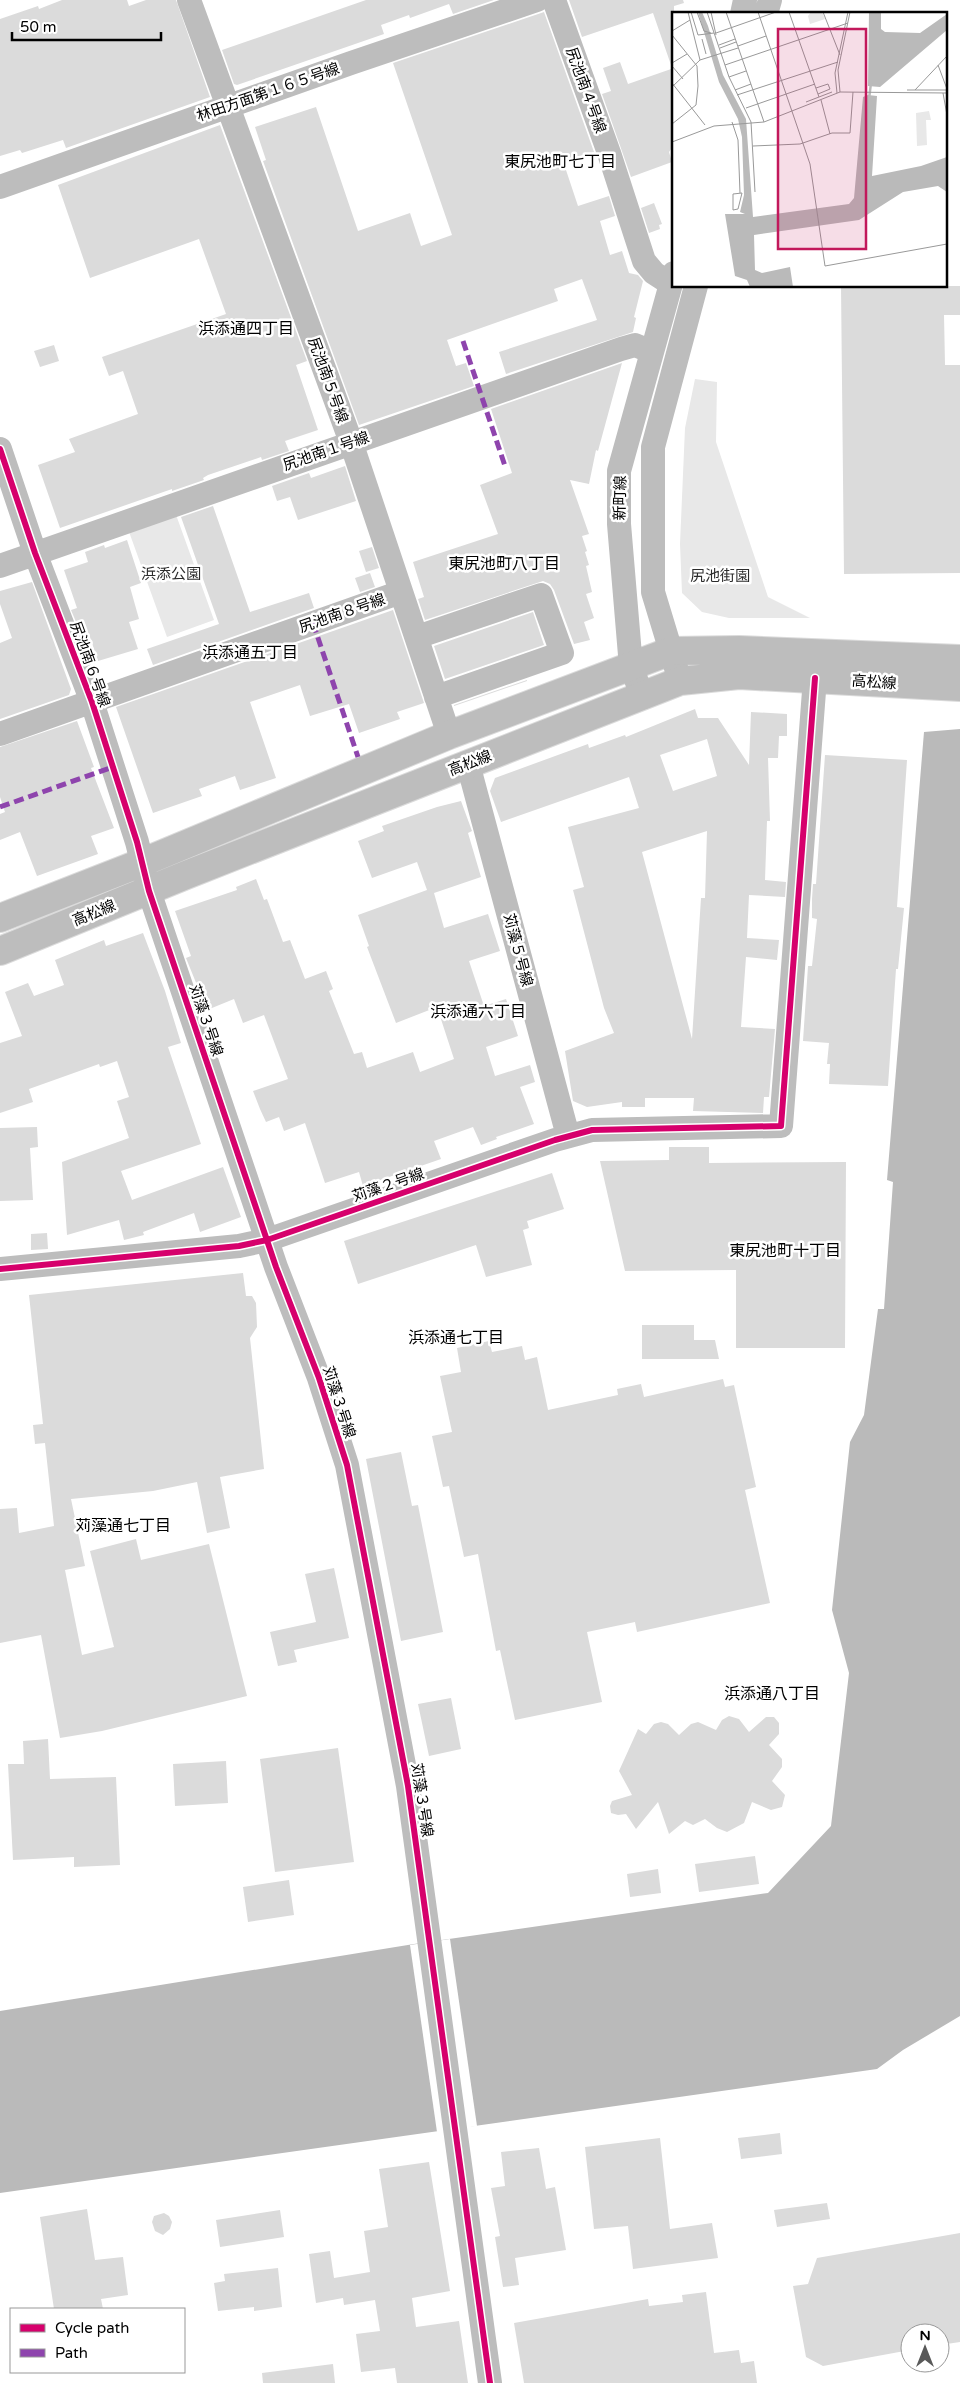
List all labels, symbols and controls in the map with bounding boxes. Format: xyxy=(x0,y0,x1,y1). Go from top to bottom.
scale bar xyxy=(12,10,161,42)
inset map xyxy=(672,12,948,288)
text: 50 m xyxy=(20,18,57,36)
street label: 尻池南４号線 xyxy=(562,45,610,135)
street label: 林田方面第１６５号線 xyxy=(194,59,342,125)
district label: 東尻池町七丁目 xyxy=(504,152,616,172)
district label: 浜添通四丁目 xyxy=(198,319,294,339)
street label: 尻池南５号線 xyxy=(304,335,352,425)
street label: 尻池南１号線 xyxy=(281,428,371,474)
street label: 新町線 xyxy=(611,475,629,521)
district label: 東尻池町八丁目 xyxy=(448,554,560,574)
park label: 浜添公園 xyxy=(141,565,201,583)
park label: 尻池街園 xyxy=(690,567,750,585)
street label: 尻池南８号線 xyxy=(297,590,387,636)
street label: 尻池南６号線 xyxy=(66,619,114,709)
district label: 浜添通五丁目 xyxy=(202,643,298,663)
street label: 高松線 xyxy=(851,671,897,693)
street label: 高松線 xyxy=(446,747,494,779)
street label: 高松線 xyxy=(70,896,118,930)
street label: 苅藻５号線 xyxy=(500,911,536,989)
street label: 苅藻３号線 xyxy=(185,982,227,1058)
district label: 浜添通六丁目 xyxy=(430,1002,526,1022)
street label: 苅藻２号線 xyxy=(350,1164,426,1206)
district label: 東尻池町十丁目 xyxy=(729,1241,841,1261)
district label: 浜添通七丁目 xyxy=(408,1328,504,1348)
street label: 苅藻３号線 xyxy=(319,1364,359,1440)
district label: 苅藻通七丁目 xyxy=(75,1516,171,1536)
district label: 浜添通八丁目 xyxy=(724,1684,820,1704)
street label: 苅藻３号線 xyxy=(407,1762,437,1838)
legend xyxy=(10,2308,185,2373)
text: Cycle path xyxy=(55,2319,129,2337)
north arrow xyxy=(900,2323,950,2373)
text: N xyxy=(919,2327,931,2344)
text: Path xyxy=(55,2344,88,2362)

